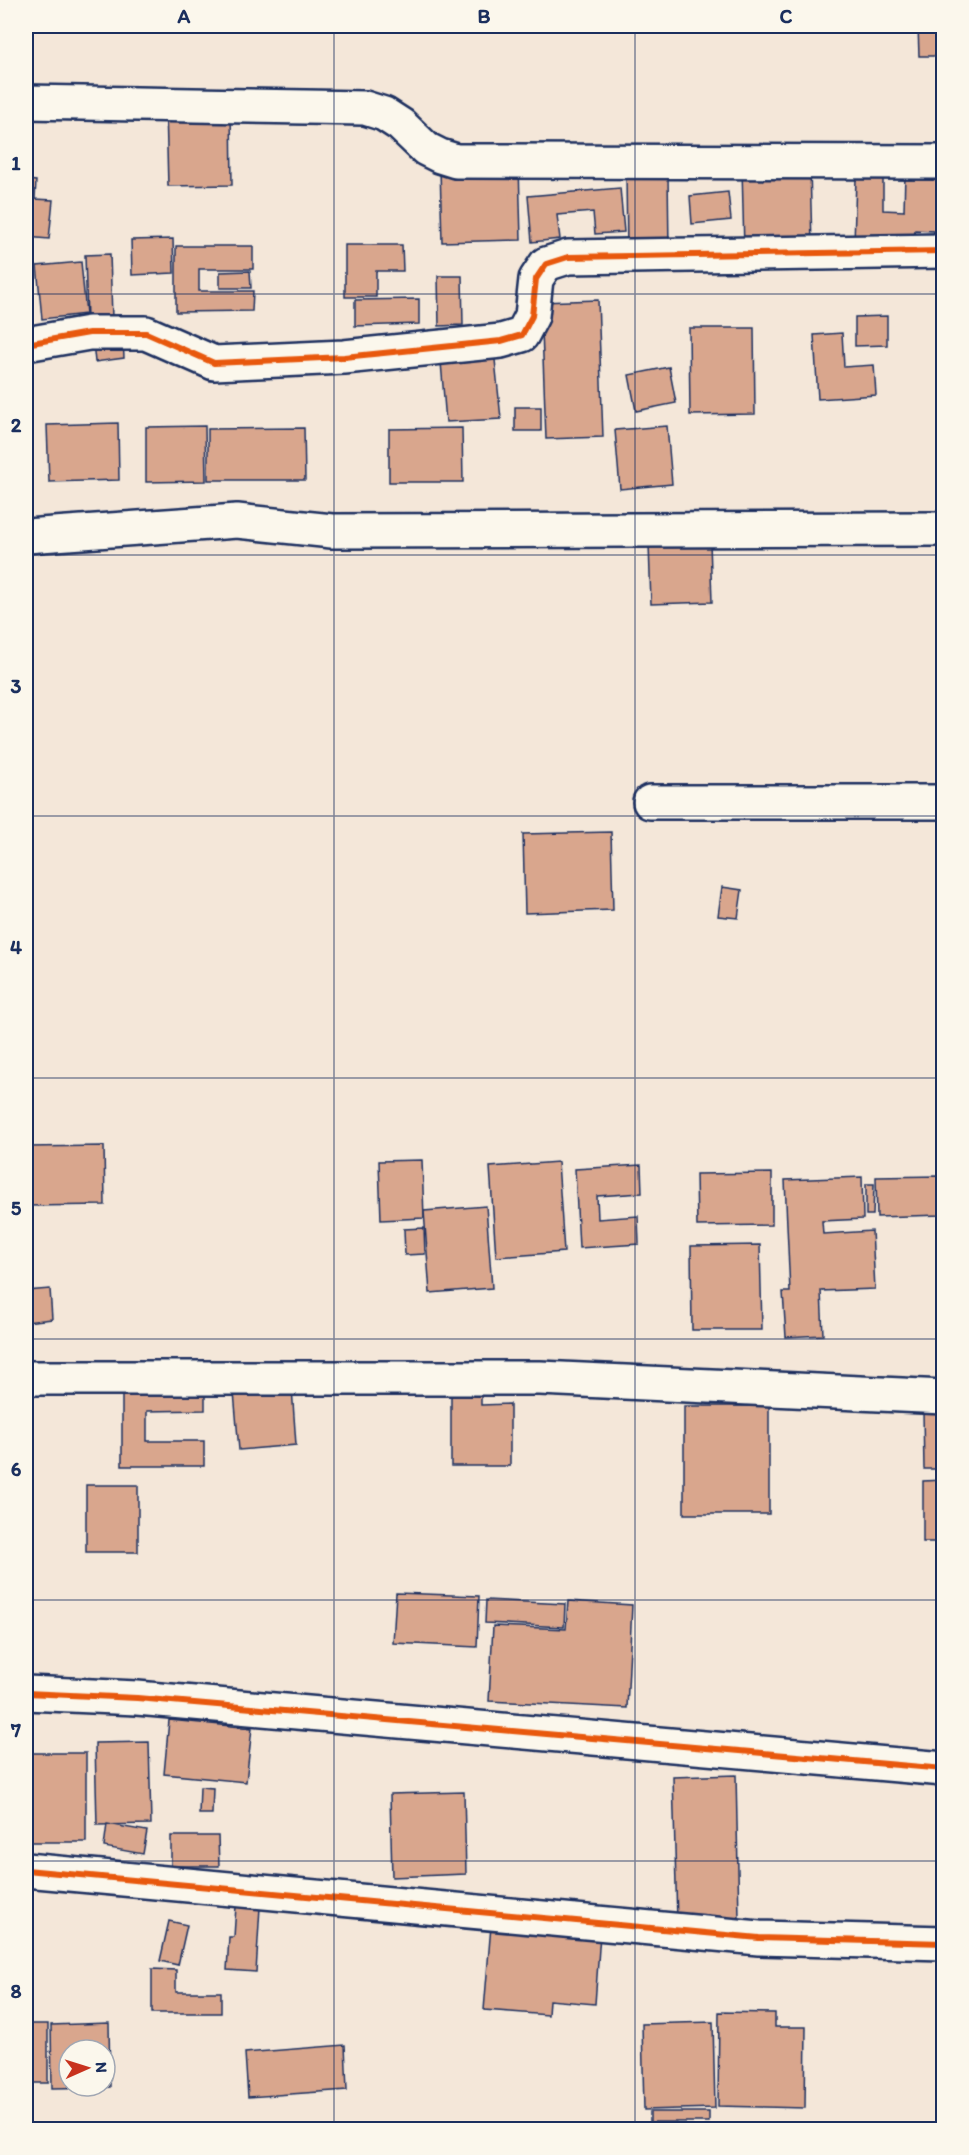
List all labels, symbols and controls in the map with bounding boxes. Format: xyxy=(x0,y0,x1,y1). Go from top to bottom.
text: A xyxy=(177,4,191,28)
text: B xyxy=(478,4,491,28)
text: C xyxy=(780,4,793,28)
text: 1 xyxy=(11,151,21,175)
text: 2 xyxy=(11,413,22,437)
text: 3 xyxy=(11,674,22,698)
text: 4 xyxy=(10,935,22,959)
text: 5 xyxy=(11,1196,22,1220)
text: 6 xyxy=(11,1457,22,1481)
text: 7 xyxy=(10,1718,21,1742)
text: 8 xyxy=(11,1979,22,2003)
north arrow xyxy=(57,2038,117,2098)
text: N xyxy=(92,2061,111,2073)

